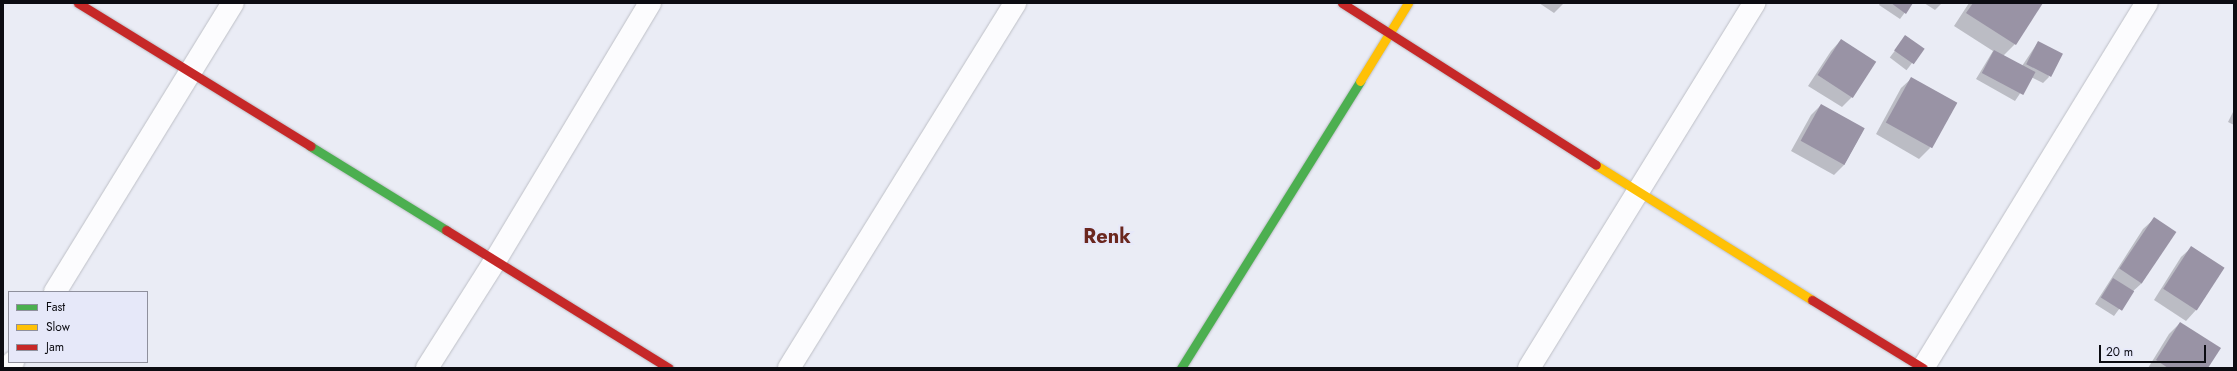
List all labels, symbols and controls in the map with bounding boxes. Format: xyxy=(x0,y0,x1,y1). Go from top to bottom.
district label: Renk xyxy=(1083,224,1131,248)
legend xyxy=(8,291,148,363)
text: Fast xyxy=(46,298,65,316)
text: Slow xyxy=(46,318,70,336)
scale bar xyxy=(2101,337,2208,363)
text: Jam xyxy=(46,338,64,356)
text: 20 m xyxy=(2106,343,2133,361)

